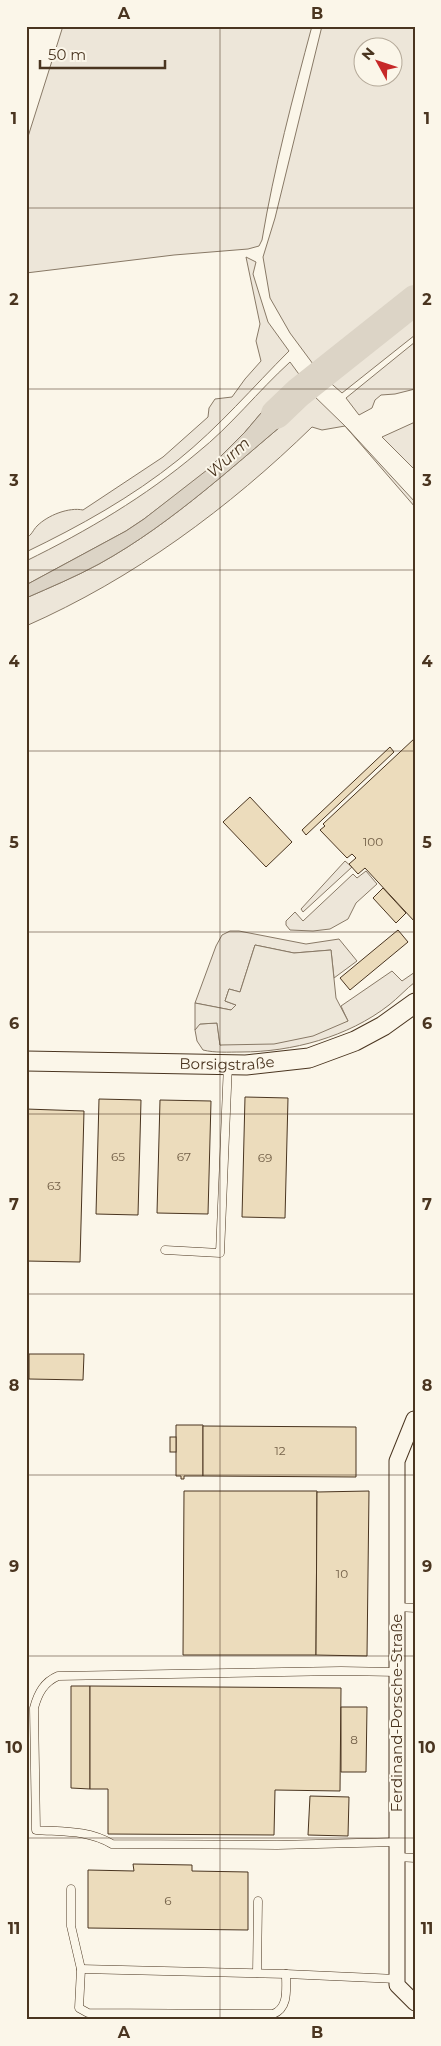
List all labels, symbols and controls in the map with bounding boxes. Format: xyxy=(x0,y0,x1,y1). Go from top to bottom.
text: A xyxy=(117,4,131,23)
text: B xyxy=(311,4,323,23)
scale bar xyxy=(40,38,165,70)
north arrow xyxy=(354,38,404,88)
text: N xyxy=(358,44,379,64)
text: 50 m xyxy=(48,45,86,64)
text: 1 xyxy=(11,109,17,128)
text: 1 xyxy=(424,109,430,128)
text: 2 xyxy=(9,290,19,309)
text: 2 xyxy=(422,290,432,309)
water label: Wurm xyxy=(203,433,254,481)
text: 3 xyxy=(8,471,19,490)
text: 3 xyxy=(421,471,432,490)
text: 4 xyxy=(8,652,20,671)
text: 4 xyxy=(421,652,433,671)
text: 5 xyxy=(9,833,19,852)
text: 5 xyxy=(422,833,432,852)
house number: 100 xyxy=(363,834,383,849)
text: 6 xyxy=(9,1014,19,1033)
text: 6 xyxy=(422,1014,432,1033)
street label: Borsigstraße xyxy=(179,1052,275,1074)
house number: 65 xyxy=(111,1149,125,1164)
house number: 67 xyxy=(177,1149,191,1164)
house number: 69 xyxy=(258,1150,272,1165)
house number: 63 xyxy=(47,1178,61,1193)
text: 7 xyxy=(9,1195,19,1214)
text: 7 xyxy=(422,1195,432,1214)
text: 8 xyxy=(9,1376,19,1395)
text: 8 xyxy=(422,1376,432,1395)
house number: 12 xyxy=(274,1443,286,1458)
text: 9 xyxy=(9,1557,19,1576)
text: 9 xyxy=(422,1557,432,1576)
house number: 10 xyxy=(336,1566,348,1581)
street label: Ferdinand-Porsche-Straße xyxy=(387,1614,406,1812)
house number: 8 xyxy=(350,1732,358,1747)
text: 10 xyxy=(5,1738,23,1757)
text: 10 xyxy=(418,1738,436,1757)
house number: 6 xyxy=(164,1893,172,1908)
text: 11 xyxy=(8,1919,20,1938)
text: 11 xyxy=(421,1919,433,1938)
text: A xyxy=(117,2023,131,2042)
text: B xyxy=(311,2023,323,2042)

